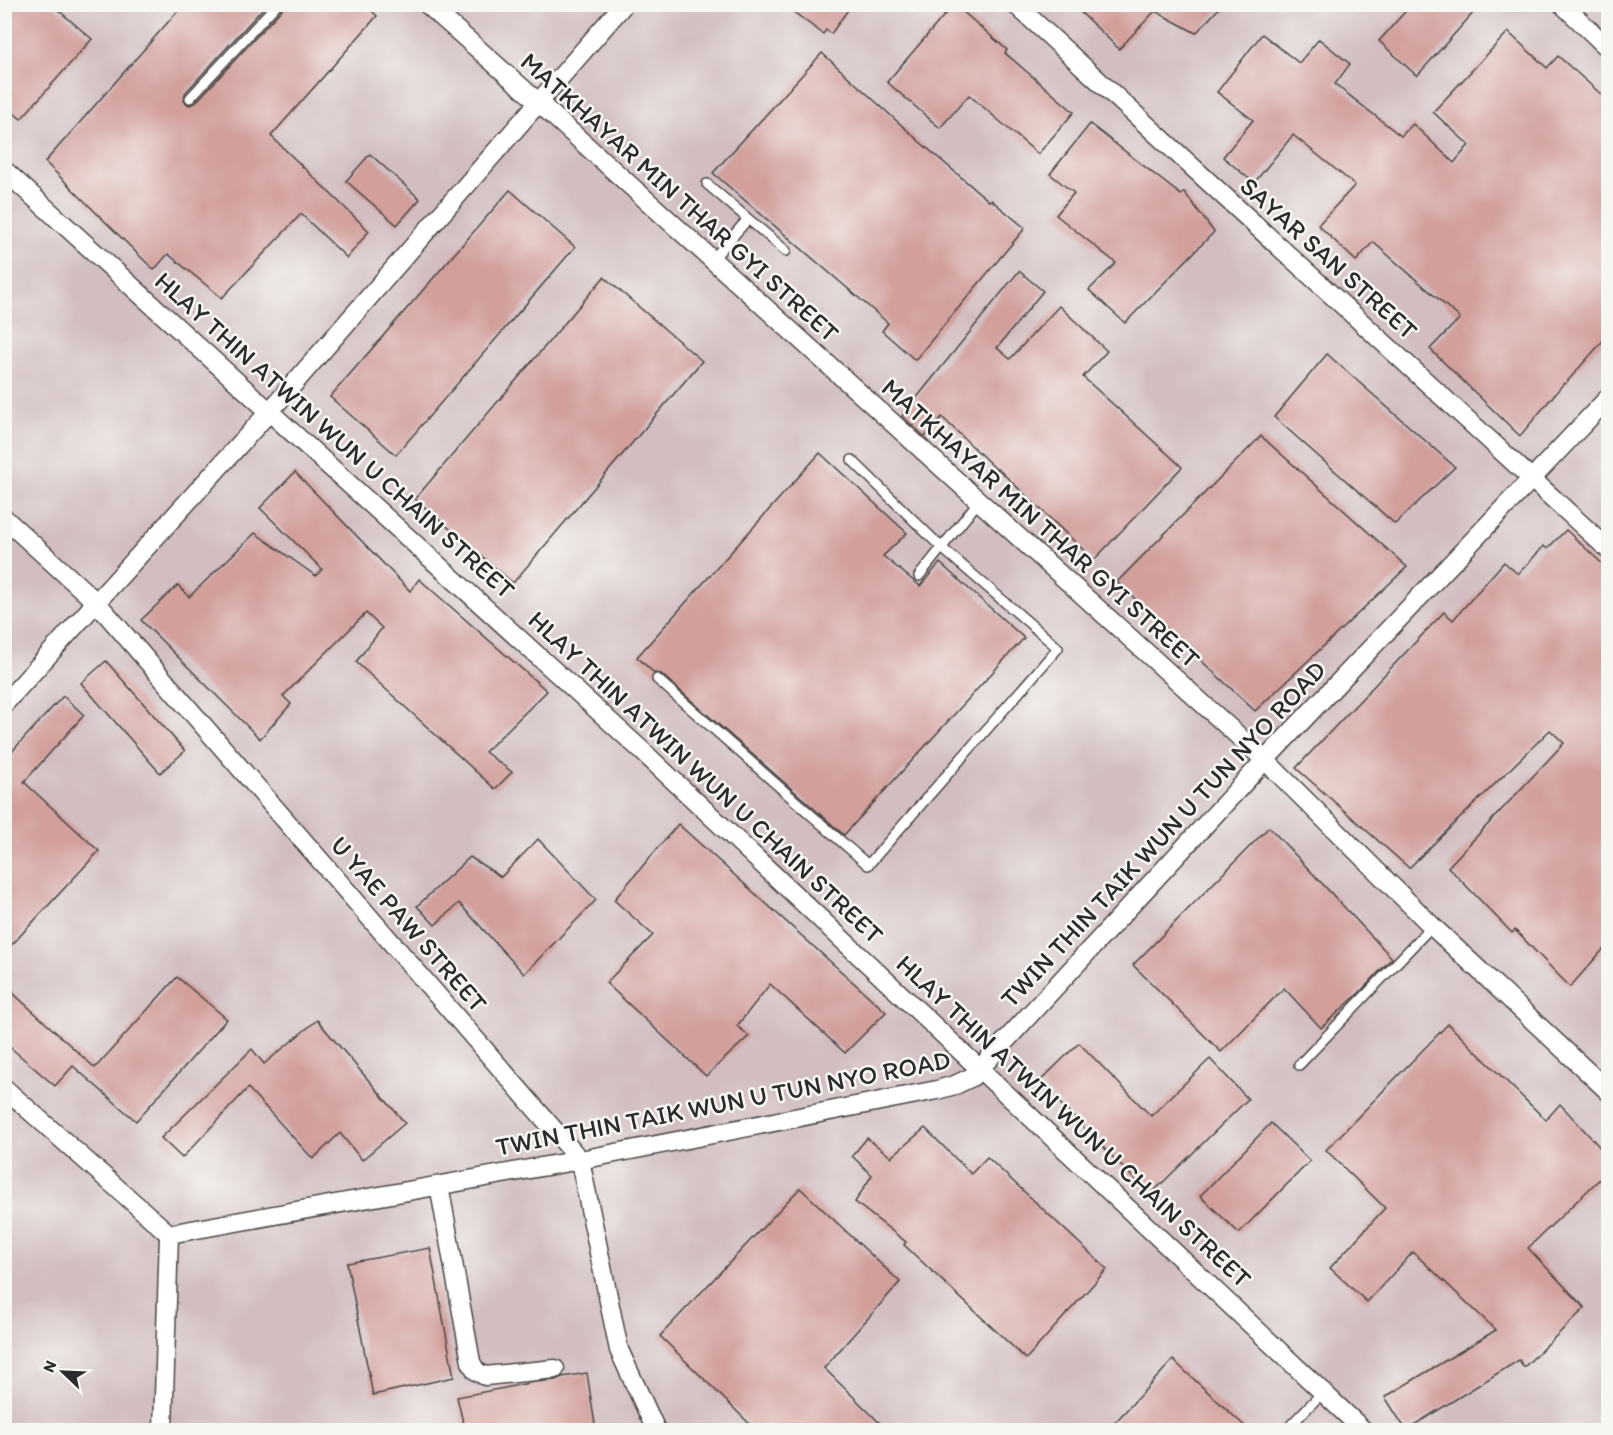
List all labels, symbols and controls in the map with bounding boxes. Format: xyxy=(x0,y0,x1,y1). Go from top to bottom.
street label: MATKHAYAR MIN THAR GYI STREET xyxy=(514,45,846,349)
street label: SAYAR SAN STREET xyxy=(1234,170,1425,346)
street label: HLAY THIN ATWIN WUN U CHAIN STREET xyxy=(148,265,522,606)
street label: MATKHAYAR MIN THAR GYI STREET xyxy=(875,371,1207,675)
street label: HLAY THIN ATWIN WUN U CHAIN STREET xyxy=(522,604,890,951)
street label: TWIN THIN TAIK WUN U TUN NYO ROAD xyxy=(994,654,1332,1014)
street label: U YAE PAW STREET xyxy=(324,829,495,1019)
street label: HLAY THIN ATWIN WUN U CHAIN STREET xyxy=(890,948,1258,1295)
street label: TWIN THIN TAIK WUN U TUN NYO ROAD xyxy=(493,1043,953,1163)
north arrow xyxy=(33,1342,93,1402)
text: N xyxy=(39,1358,61,1375)

